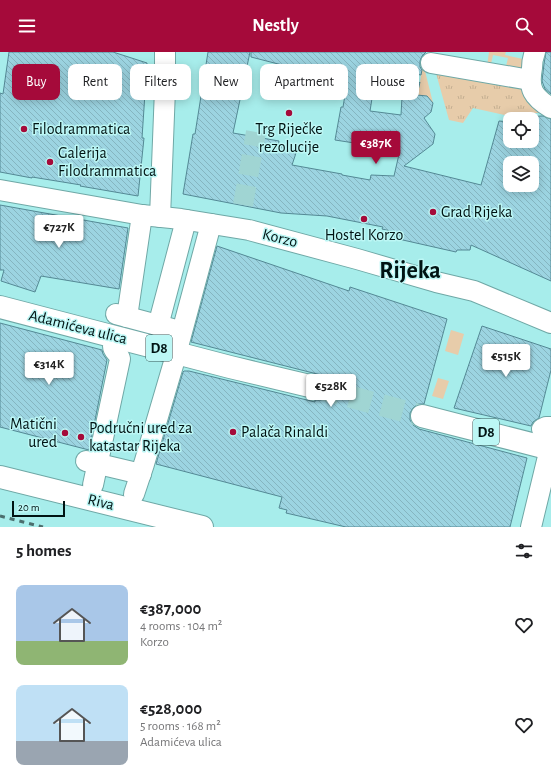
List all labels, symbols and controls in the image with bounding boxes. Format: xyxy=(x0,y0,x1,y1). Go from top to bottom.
icon: menu xyxy=(16,15,38,37)
icon: search xyxy=(513,15,535,37)
text: Nestly xyxy=(252,17,299,35)
chip: Buy xyxy=(12,64,60,100)
chip: Rent xyxy=(68,64,122,100)
chip: Filters xyxy=(130,64,191,100)
chip: New xyxy=(199,64,252,100)
chip: Apartment xyxy=(260,64,348,100)
chip: House xyxy=(356,64,419,100)
marker: Trg Riječke rezolucije xyxy=(284,108,294,118)
map controls xyxy=(503,112,539,192)
button: locate xyxy=(503,112,539,148)
place label: Filodrammatica xyxy=(32,121,130,137)
place label: Trg Riječke rezolucije xyxy=(255,121,323,156)
marker: Filodrammatica xyxy=(19,124,29,134)
pin: €387K xyxy=(348,131,404,165)
text: €387K xyxy=(360,137,392,150)
place label: Galerija Filodrammatica xyxy=(58,145,156,179)
button: layers xyxy=(503,156,539,192)
marker: Galerija Filodrammatica xyxy=(45,157,55,167)
place label: Grad Rijeka xyxy=(441,204,512,221)
marker: Grad Rijeka xyxy=(428,207,438,217)
marker: Hostel Korzo xyxy=(359,214,369,224)
pin: €727K xyxy=(31,215,87,249)
text: €727K xyxy=(43,221,75,234)
street label: Korzo xyxy=(261,226,299,250)
place label: Hostel Korzo xyxy=(325,227,403,243)
district label: Rijeka xyxy=(379,259,441,283)
street label: Adamićeva ulica xyxy=(27,307,129,347)
road number: D8 xyxy=(146,335,172,361)
pin: €515K xyxy=(478,344,534,378)
text: €515K xyxy=(491,350,521,363)
pin: €314K xyxy=(21,352,77,386)
text: €314K xyxy=(34,358,64,371)
pin: €528K xyxy=(303,374,359,408)
text: €528K xyxy=(315,380,347,393)
place label: Matični ured xyxy=(10,416,57,450)
road number: D8 xyxy=(473,419,499,445)
place label: Područni ured za katastar Rijeka xyxy=(89,420,192,455)
place label: Palača Rinaldi xyxy=(241,424,328,440)
marker: Palača Rinaldi xyxy=(228,427,238,437)
marker: Matični ured xyxy=(60,428,70,438)
marker: Područni ured za katastar Rijeka xyxy=(76,432,86,442)
street label: Riva xyxy=(86,491,116,513)
scale bar xyxy=(12,499,65,518)
text: 20 m xyxy=(18,502,39,513)
icon: filters xyxy=(513,540,535,562)
text: 5 homes xyxy=(16,542,72,559)
text: €387,000 xyxy=(140,600,201,617)
icon: home xyxy=(48,601,96,649)
icon: heart xyxy=(513,614,535,636)
text: 4 rooms · 104 m² xyxy=(140,620,222,633)
text: Korzo xyxy=(140,636,169,649)
text: €528,000 xyxy=(140,700,202,717)
icon: home xyxy=(48,701,96,749)
icon: heart xyxy=(513,714,535,736)
text: 5 rooms · 168 m² xyxy=(140,720,221,733)
text: Adamićeva ulica xyxy=(140,736,222,749)

